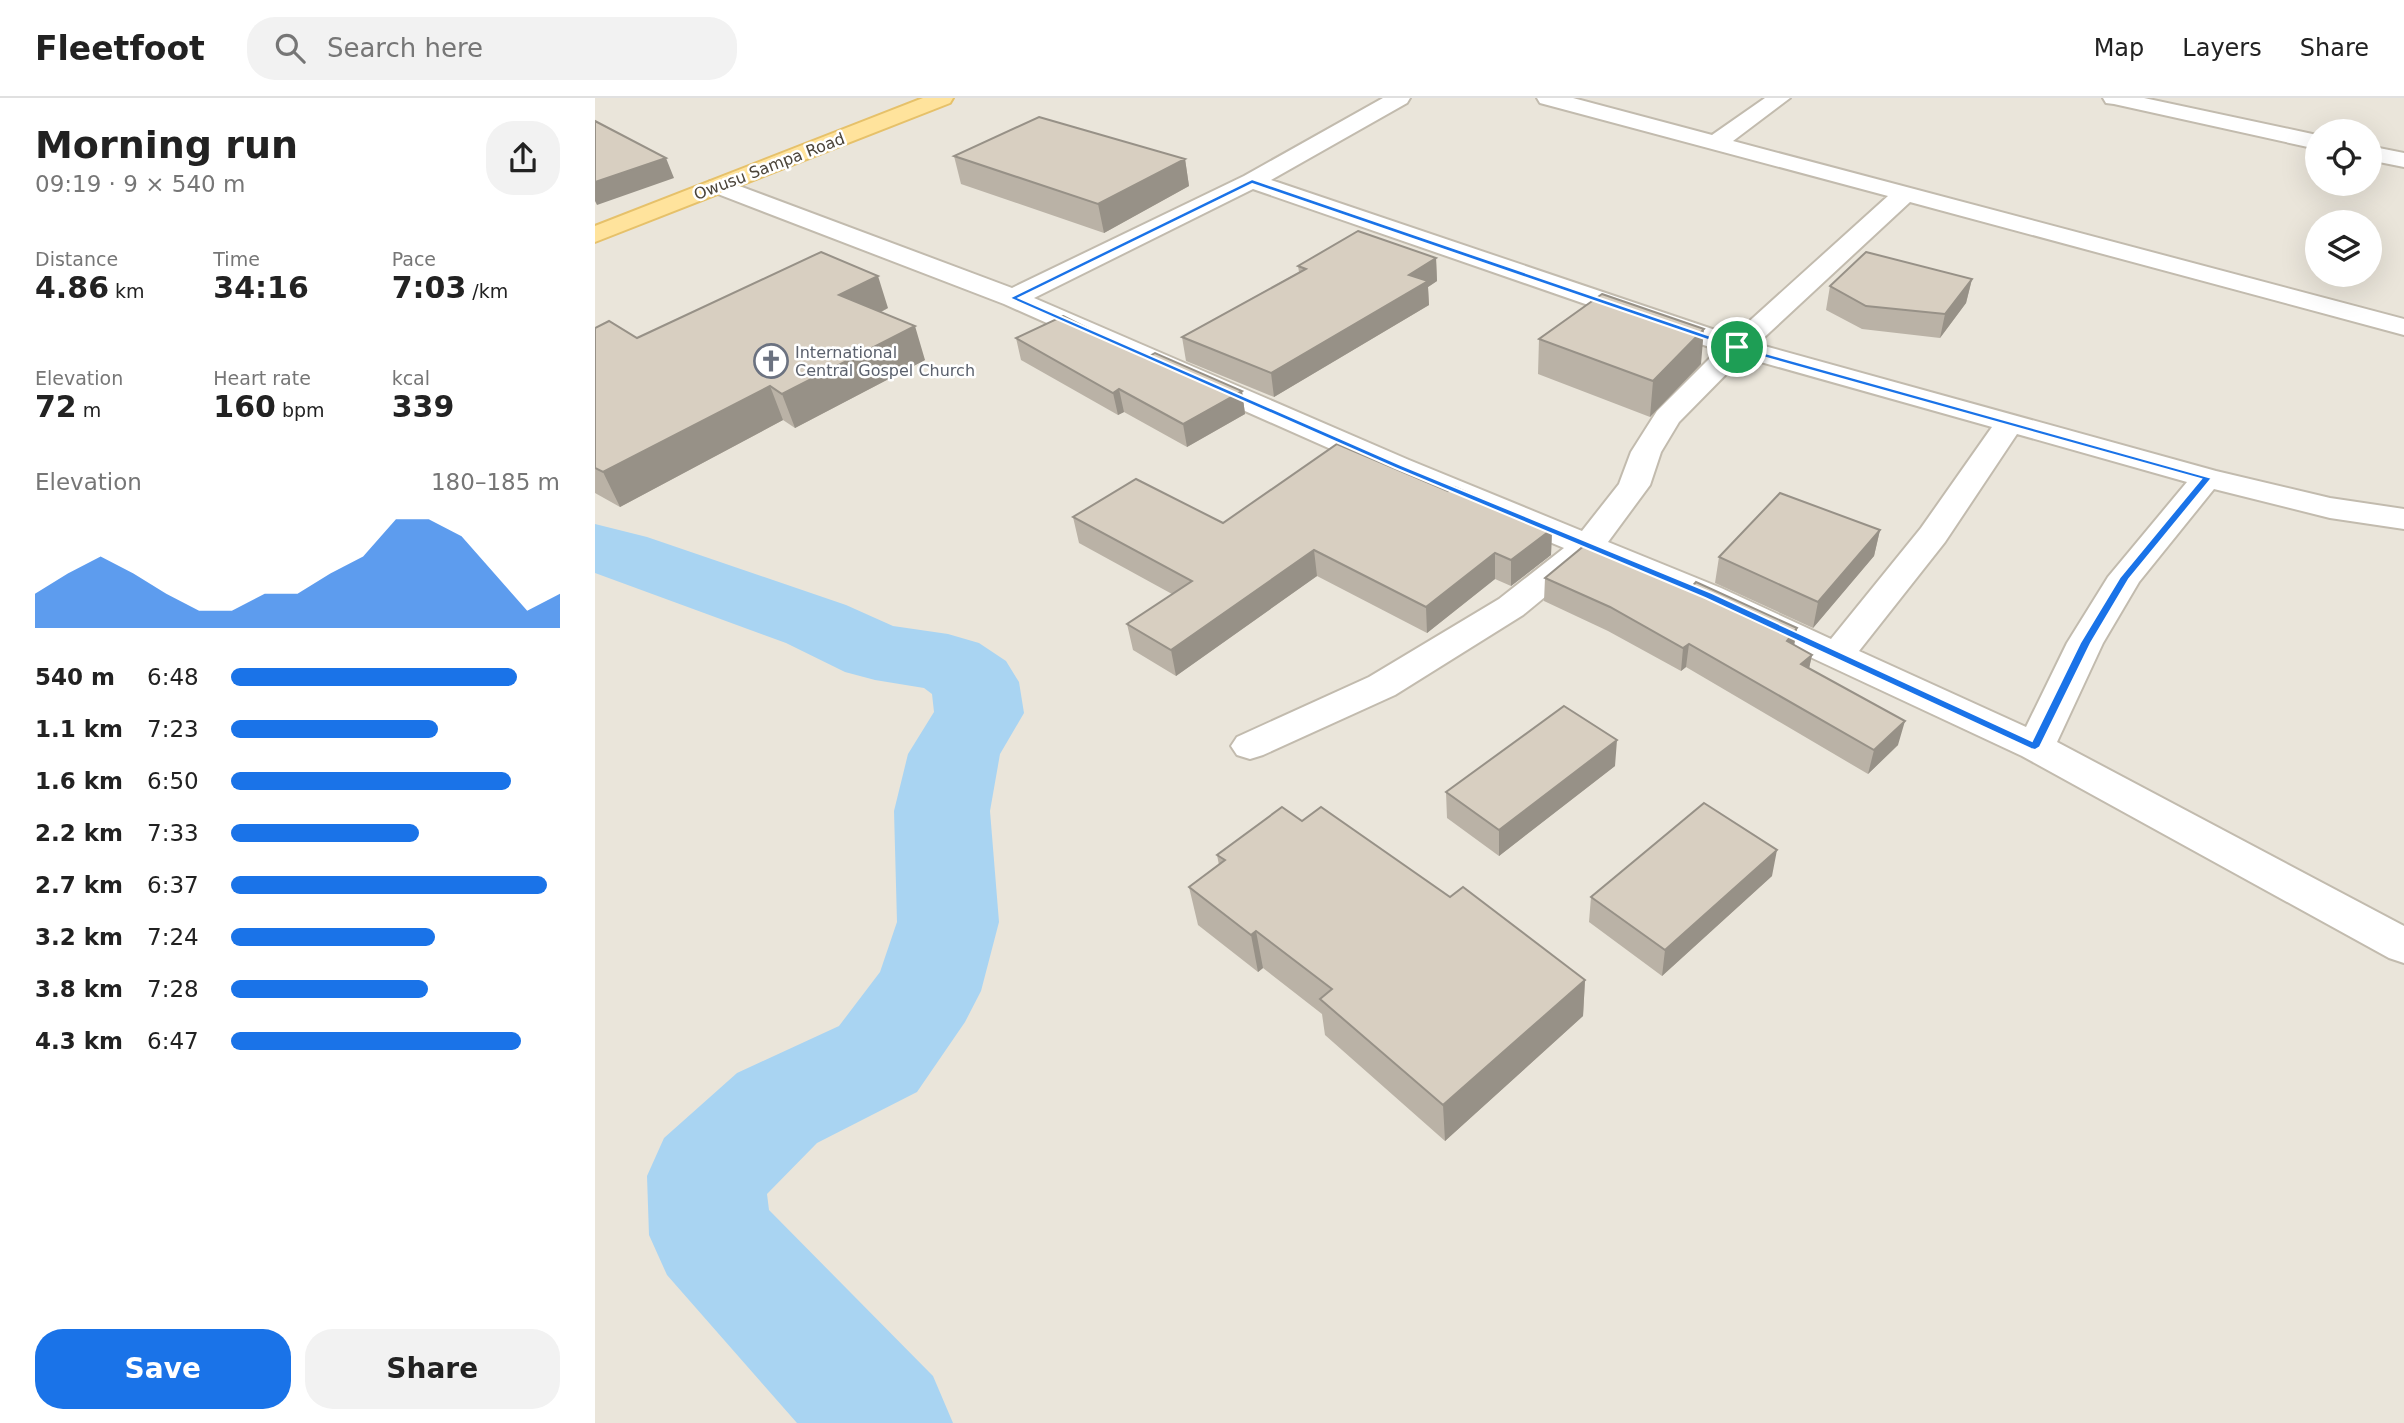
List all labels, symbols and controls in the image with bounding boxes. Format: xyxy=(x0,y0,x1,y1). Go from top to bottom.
search box xyxy=(247,17,737,80)
text: Fleetfoot xyxy=(35,29,205,68)
icon: search xyxy=(271,29,309,67)
text: Search here xyxy=(327,33,483,63)
text: Map xyxy=(2094,34,2144,62)
text: Layers xyxy=(2182,34,2262,62)
text: Share xyxy=(2300,34,2369,62)
map controls xyxy=(2305,119,2382,287)
button: locate xyxy=(2305,119,2382,196)
button: share xyxy=(486,121,560,195)
text: Morning run xyxy=(35,123,298,167)
street label: Owusu Sampa Road xyxy=(691,129,847,204)
text: 09:19 · 9 × 540 m xyxy=(35,171,245,197)
button: layers xyxy=(2305,210,2382,287)
text: Distance xyxy=(35,248,118,270)
text: Time xyxy=(213,248,260,270)
text: Pace xyxy=(392,248,436,270)
text: 4.86 xyxy=(35,270,109,305)
text: 34:16 xyxy=(213,270,309,305)
text: 7:03 xyxy=(392,270,466,305)
text: km xyxy=(109,280,145,302)
text: /km xyxy=(466,280,508,302)
pin xyxy=(1707,317,1767,377)
icon: arrive xyxy=(1718,328,1756,366)
church icon: International Central Gospel Church xyxy=(752,342,790,380)
place label: International Central Gospel Church xyxy=(795,343,975,380)
text: Elevation xyxy=(35,367,123,389)
text: Heart rate xyxy=(213,367,311,389)
text: kcal xyxy=(392,367,430,389)
text: 72 xyxy=(35,389,77,424)
text: 160 xyxy=(213,389,276,424)
text: 339 xyxy=(392,389,454,424)
text: m xyxy=(77,399,101,421)
text: bpm xyxy=(276,399,325,421)
text: Elevation xyxy=(35,469,142,495)
text: 180–185 m xyxy=(431,469,560,495)
text: 540 m xyxy=(35,664,115,690)
text: 6:48 xyxy=(147,664,199,690)
text: 1.1 km xyxy=(35,716,123,742)
text: 7:23 xyxy=(147,716,199,742)
text: 1.6 km xyxy=(35,768,123,794)
text: 6:50 xyxy=(147,768,199,794)
text: 2.2 km xyxy=(35,820,123,846)
text: 7:33 xyxy=(147,820,199,846)
text: 2.7 km xyxy=(35,872,123,898)
text: 6:37 xyxy=(147,872,199,898)
text: 3.2 km xyxy=(35,924,123,950)
text: 7:24 xyxy=(147,924,199,950)
text: 3.8 km xyxy=(35,976,123,1002)
text: 7:28 xyxy=(147,976,199,1002)
text: 4.3 km xyxy=(35,1028,123,1054)
text: 6:47 xyxy=(147,1028,199,1054)
button: Save xyxy=(35,1329,291,1409)
button: Share xyxy=(305,1329,560,1409)

